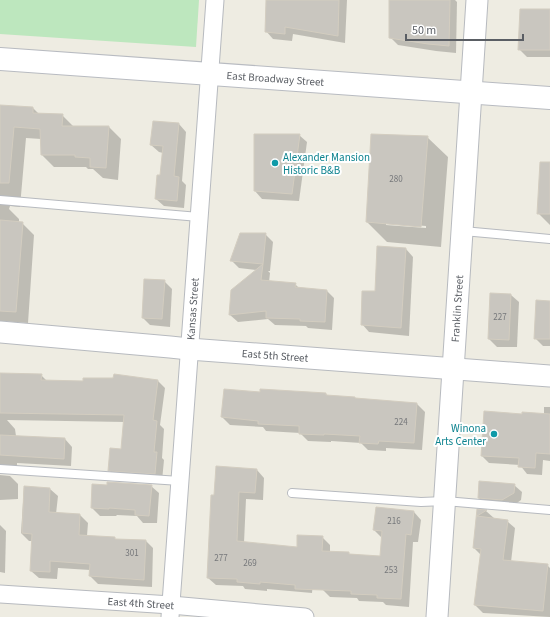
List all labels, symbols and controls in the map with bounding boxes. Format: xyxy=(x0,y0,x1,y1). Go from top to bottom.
scale bar xyxy=(406,16,523,42)
text: 50 m xyxy=(412,22,436,39)
street label: East Broadway Street xyxy=(226,68,325,89)
place label: Alexander Mansion Historic B&B xyxy=(283,150,370,178)
marker: Alexander Mansion Historic B&B xyxy=(270,158,280,168)
house number: 280 xyxy=(389,173,403,186)
street label: Franklin Street xyxy=(447,274,467,343)
street label: Kansas Street xyxy=(183,277,202,341)
house number: 227 xyxy=(493,311,507,324)
street label: East 5th Street xyxy=(241,345,309,365)
house number: 224 xyxy=(394,416,408,429)
place label: Winona Arts Center xyxy=(435,421,486,449)
marker: Winona Arts Center xyxy=(489,429,499,439)
house number: 216 xyxy=(387,515,401,528)
house number: 301 xyxy=(125,547,139,560)
house number: 277 xyxy=(214,552,228,565)
house number: 269 xyxy=(243,557,257,570)
house number: 253 xyxy=(384,564,398,577)
street label: East 4th Street xyxy=(107,593,175,613)

